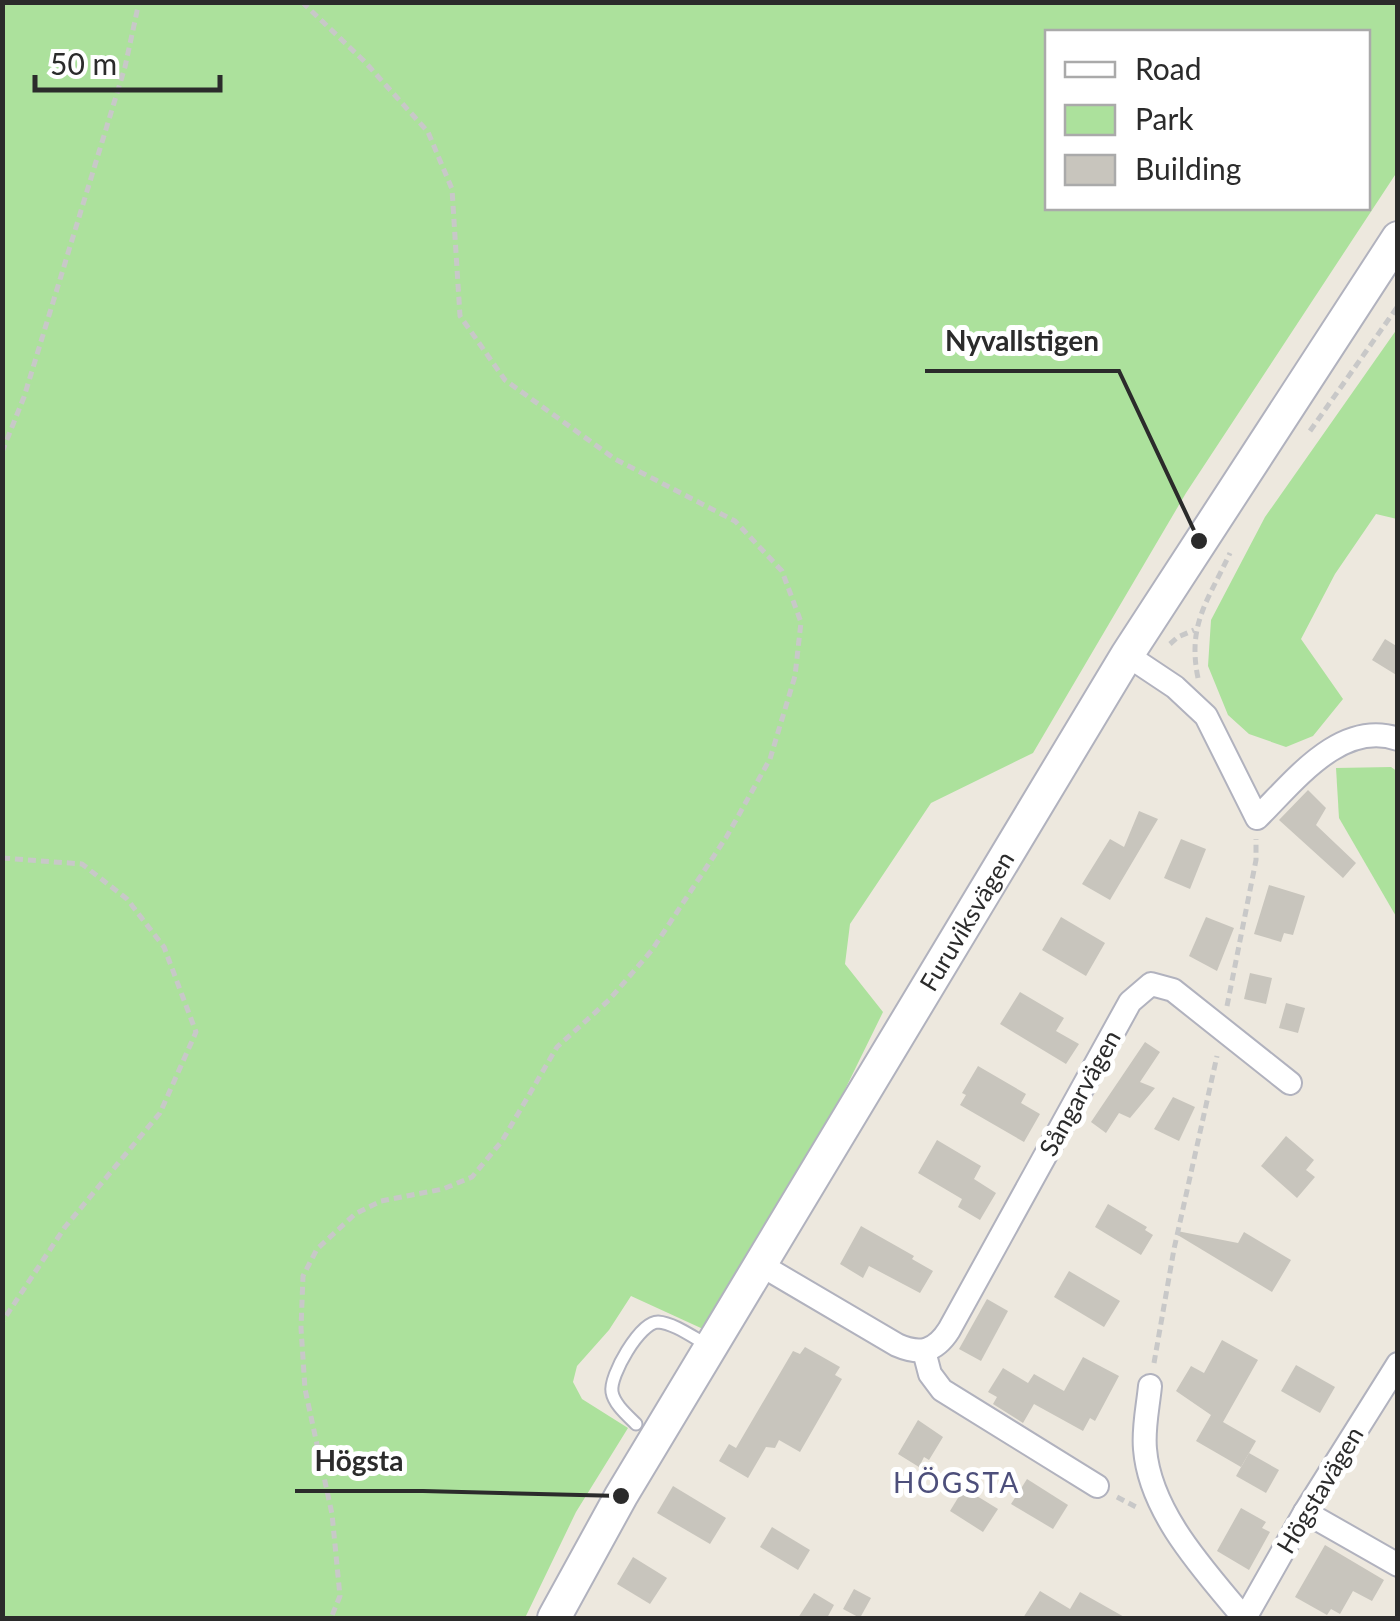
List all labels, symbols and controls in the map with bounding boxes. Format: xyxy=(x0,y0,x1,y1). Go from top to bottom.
scale bar xyxy=(35,30,220,92)
legend xyxy=(1045,30,1370,210)
text: 50 m xyxy=(50,45,117,81)
text: Road xyxy=(1135,50,1202,86)
text: Park xyxy=(1135,100,1194,136)
text: Building xyxy=(1135,150,1241,186)
callout: Nyvallstigen xyxy=(925,313,1119,371)
text: Nyvallstigen xyxy=(945,323,1099,357)
street label: Furuviksvägen xyxy=(913,845,1019,996)
street label: Sångarvägen xyxy=(1032,1024,1126,1161)
street label: Högstavägen xyxy=(1270,1421,1369,1558)
callout: Högsta xyxy=(295,1433,423,1491)
text: Högsta xyxy=(315,1443,403,1477)
district label: HÖGSTA xyxy=(893,1465,1021,1499)

